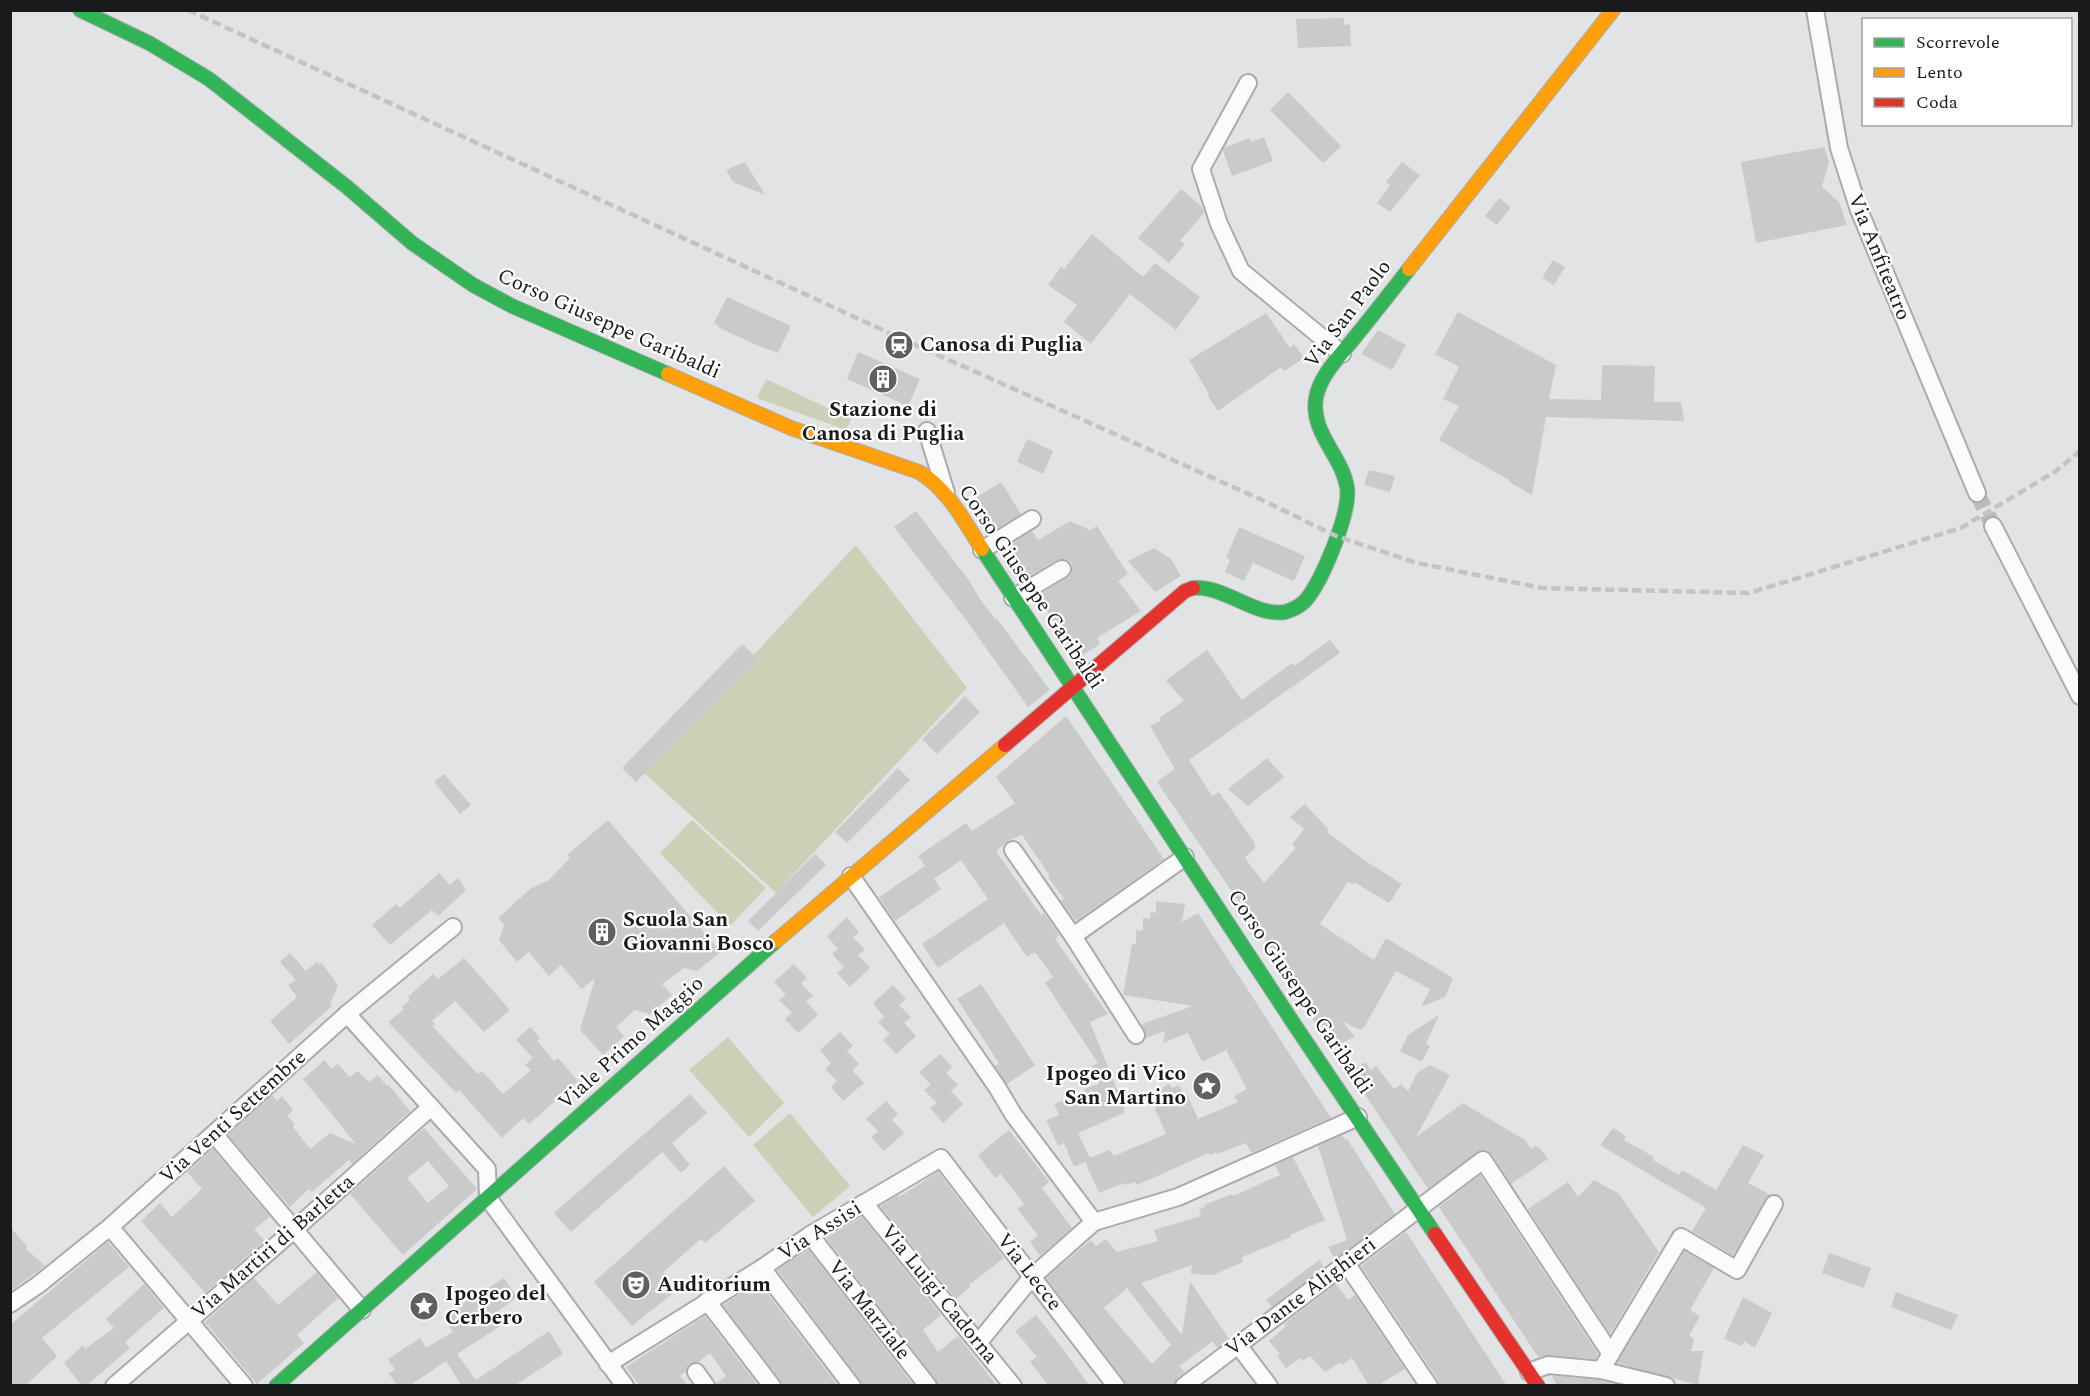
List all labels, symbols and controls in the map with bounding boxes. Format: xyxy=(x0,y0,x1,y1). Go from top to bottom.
legend xyxy=(1862,18,2072,126)
text: Scorrevole xyxy=(1916,29,2000,56)
text: Lento xyxy=(1916,59,1963,86)
text: Coda xyxy=(1916,89,1958,116)
street label: Via Anfiteatro xyxy=(1839,189,1919,325)
street label: Via San Paolo xyxy=(1296,253,1400,375)
street label: Corso Giuseppe Garibaldi xyxy=(492,260,726,388)
station icon: Canosa di Puglia xyxy=(883,329,915,361)
place label: Canosa di Puglia xyxy=(920,329,1083,361)
building icon: Stazione di Canosa di Puglia xyxy=(867,363,899,395)
place label: Stazione di Canosa di Puglia xyxy=(802,394,964,450)
street label: Corso Giuseppe Garibaldi xyxy=(950,478,1112,696)
street label: Corso Giuseppe Garibaldi xyxy=(1219,883,1381,1101)
place label: Scuola San Giovanni Bosco xyxy=(623,904,774,960)
building icon: Scuola San Giovanni Bosco xyxy=(586,916,618,948)
street label: Viale Primo Maggio xyxy=(551,968,711,1118)
street label: Via Venti Settembre xyxy=(152,1042,314,1192)
place label: Ipogeo di Vico San Martino xyxy=(1046,1058,1186,1114)
place icon: Ipogeo di Vico San Martino xyxy=(1191,1070,1223,1102)
street label: Via Martiri di Barletta xyxy=(184,1166,363,1327)
street label: Via Assisi xyxy=(772,1193,868,1269)
street label: Via Luigi Cadorna xyxy=(872,1217,1006,1371)
street label: Via Lecce xyxy=(988,1226,1070,1318)
street label: Via Dante Alighieri xyxy=(1218,1229,1384,1365)
street label: Via Marziale xyxy=(820,1253,918,1367)
theatre icon: Auditorium xyxy=(620,1269,652,1301)
place label: Auditorium xyxy=(657,1269,771,1301)
place label: Ipogeo del Cerbero xyxy=(445,1278,546,1334)
place icon: Ipogeo del Cerbero xyxy=(408,1290,440,1322)

